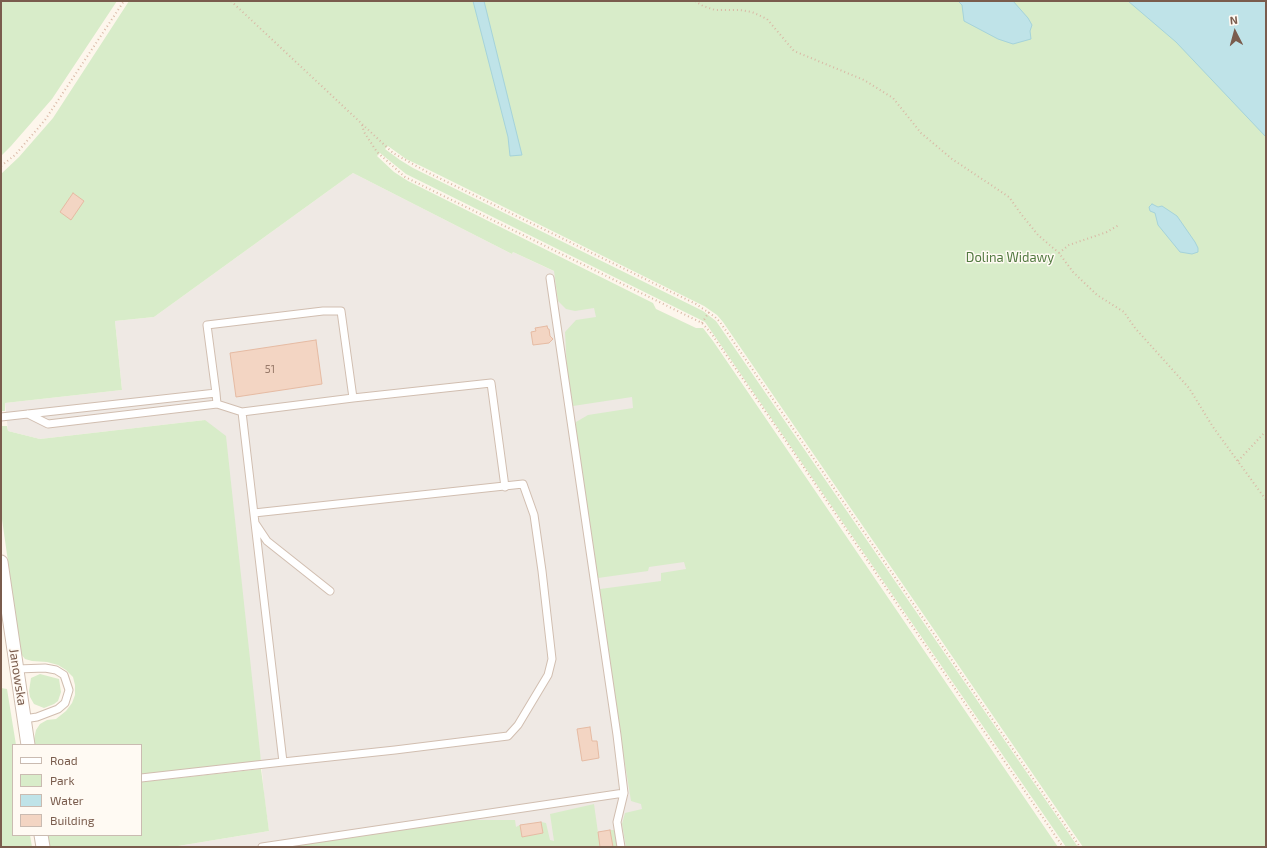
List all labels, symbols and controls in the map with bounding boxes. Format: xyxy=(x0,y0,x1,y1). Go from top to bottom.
north arrow xyxy=(1215,12,1255,52)
text: N xyxy=(1229,13,1238,26)
park label: Dolina Widawy xyxy=(966,250,1054,266)
house number: 51 xyxy=(265,362,275,376)
street label: Janowska xyxy=(6,647,30,707)
legend xyxy=(12,744,142,836)
text: Road xyxy=(50,753,78,767)
text: Park xyxy=(50,773,75,787)
text: Water xyxy=(50,793,84,807)
text: Building xyxy=(50,813,94,827)

